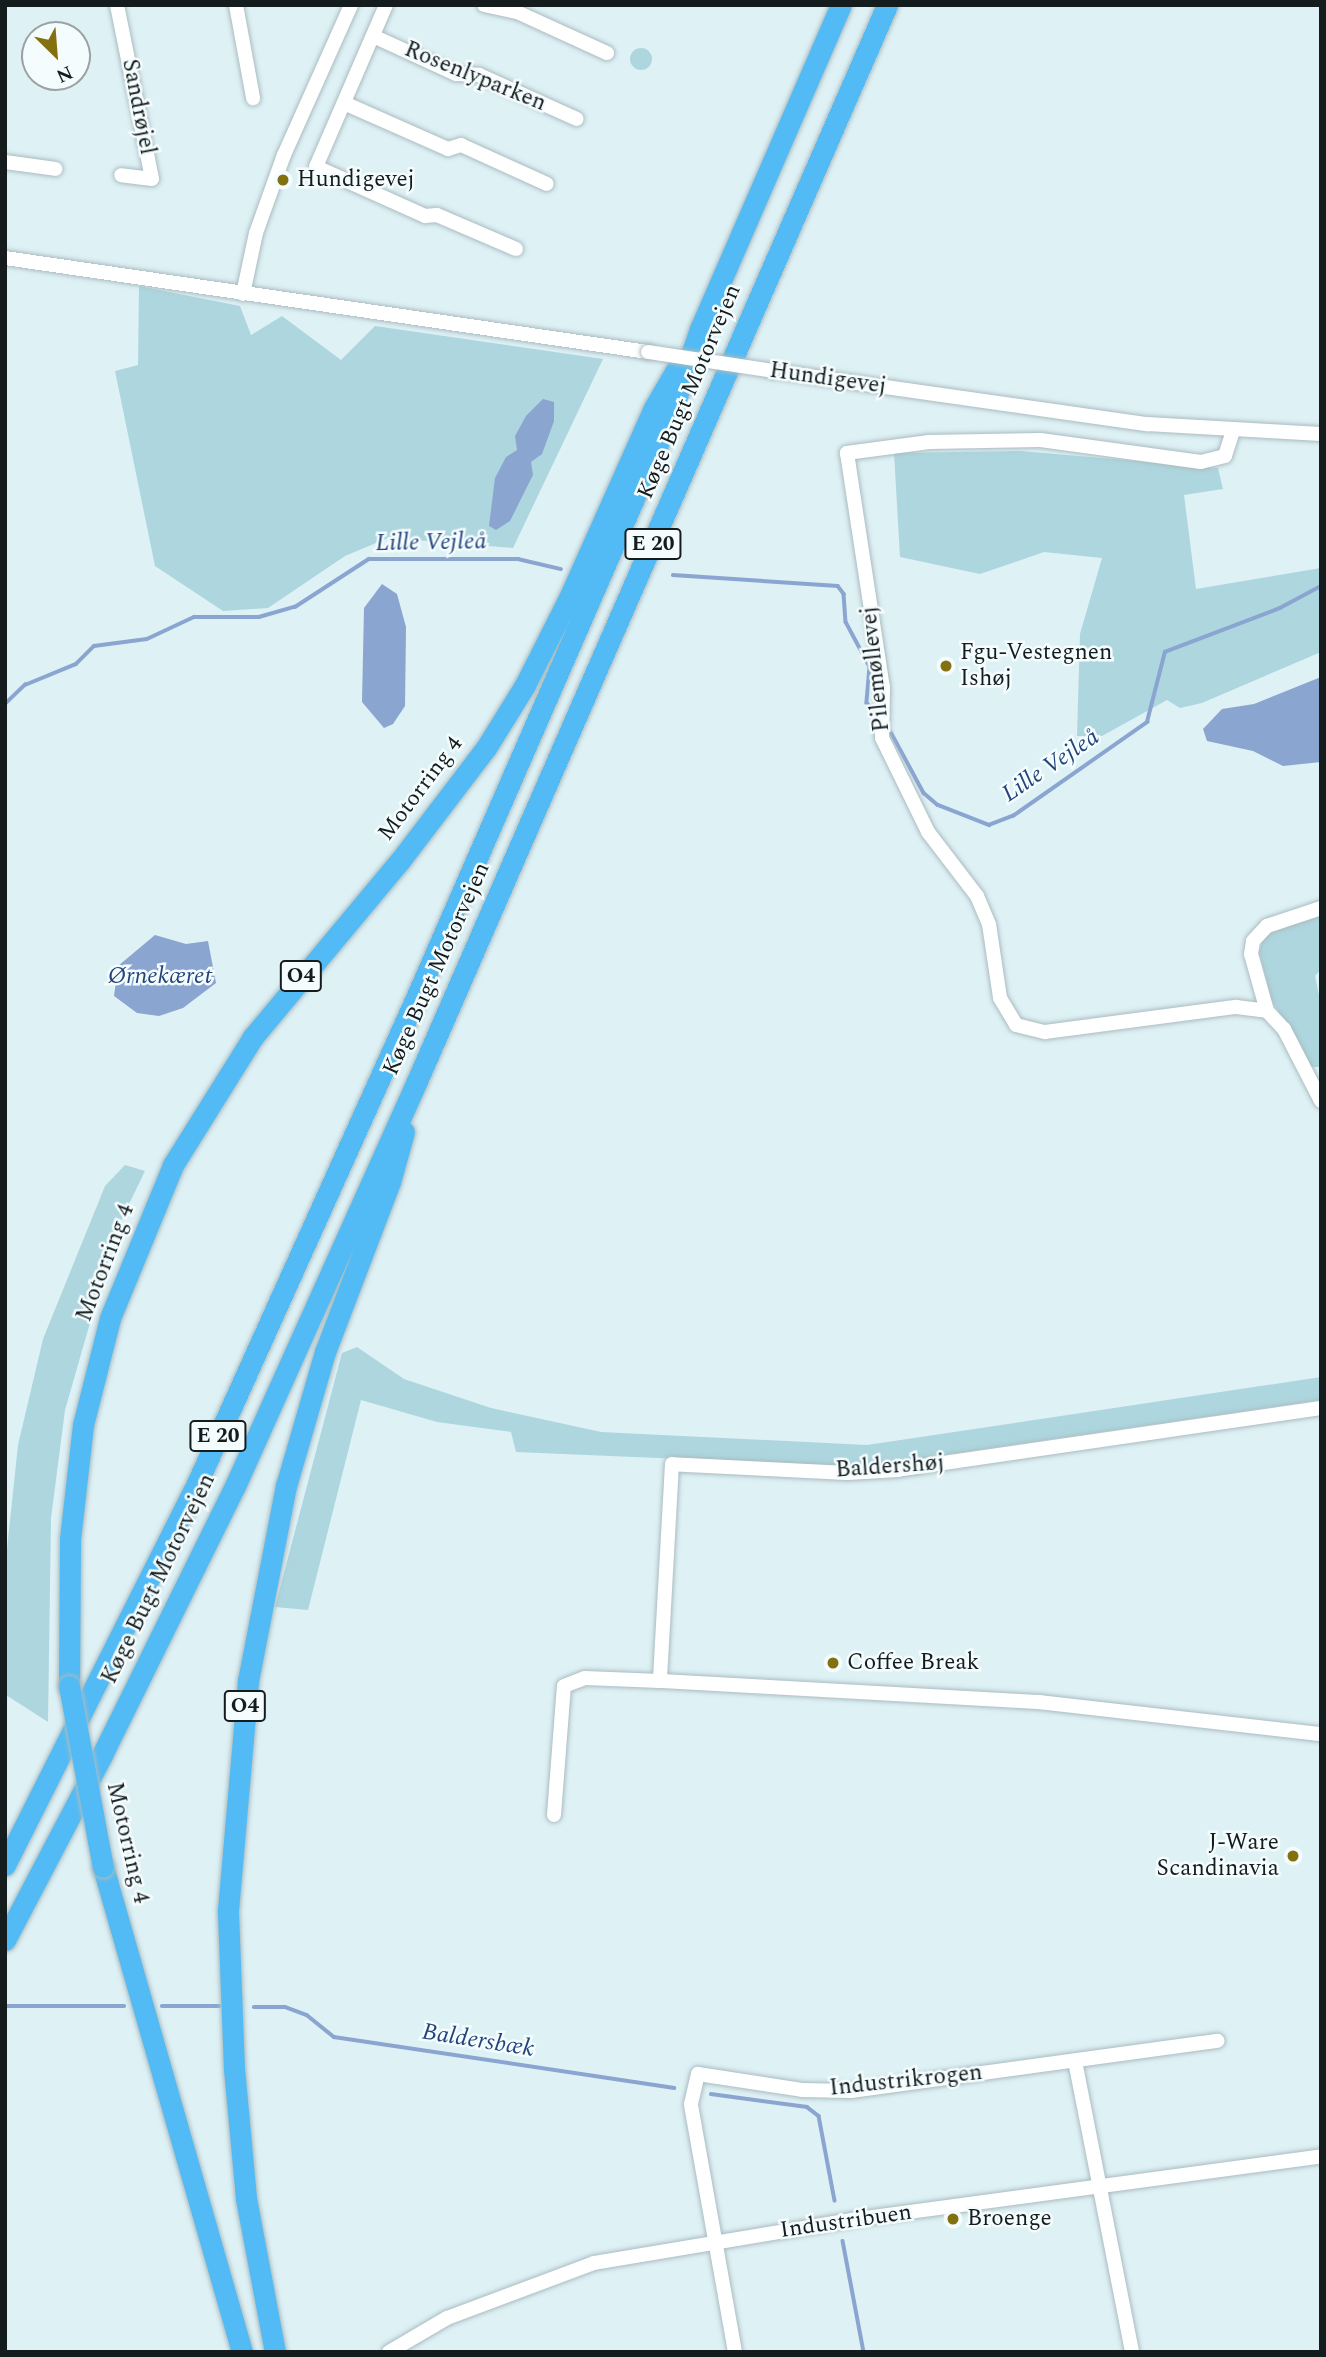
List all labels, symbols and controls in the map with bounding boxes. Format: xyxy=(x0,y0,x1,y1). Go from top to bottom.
north arrow xyxy=(21,21,91,91)
street label: Rosenlyparken xyxy=(400,36,550,118)
text: N xyxy=(51,57,77,90)
street label: Sandrøjel xyxy=(115,57,161,157)
place label: Hundigevej xyxy=(297,166,415,194)
marker: Hundigevej xyxy=(275,172,291,188)
street label: Køge Bugt Motorvejen xyxy=(632,281,748,503)
street label: Hundigevej xyxy=(768,357,888,401)
road number: E 20 xyxy=(623,526,683,562)
water label: Lille Vejleå xyxy=(375,528,487,558)
street label: Pilemøllevej xyxy=(856,605,896,733)
place label: Fgu-Vestegnen Ishøj xyxy=(960,639,1112,693)
marker: Fgu-Vestegnen Ishøj xyxy=(938,658,954,674)
water label: Lille Vejleå xyxy=(997,723,1105,809)
street label: Motorring 4 xyxy=(373,731,469,847)
street label: Køge Bugt Motorvejen xyxy=(378,858,496,1080)
road number: O4 xyxy=(278,958,324,993)
water label: Ørnekæret xyxy=(108,963,212,991)
street label: Motorring 4 xyxy=(71,1200,141,1326)
road number: E 20 xyxy=(188,1418,248,1454)
street label: Baldershøj xyxy=(835,1449,945,1485)
street label: Køge Bugt Motorvejen xyxy=(96,1469,222,1689)
place label: Coffee Break xyxy=(847,1649,979,1677)
marker: Coffee Break xyxy=(825,1655,841,1671)
road number: O4 xyxy=(222,1688,268,1724)
street label: Motorring 4 xyxy=(100,1780,154,1906)
place label: J-Ware Scandinavia xyxy=(1157,1829,1279,1883)
marker: J-Ware Scandinavia xyxy=(1285,1848,1301,1864)
water label: Baldersbæk xyxy=(420,2018,536,2064)
street label: Industrikrogen xyxy=(828,2059,984,2103)
street label: Industribuen xyxy=(778,2199,914,2245)
place label: Broenge xyxy=(967,2205,1052,2233)
marker: Broenge xyxy=(945,2211,961,2227)

